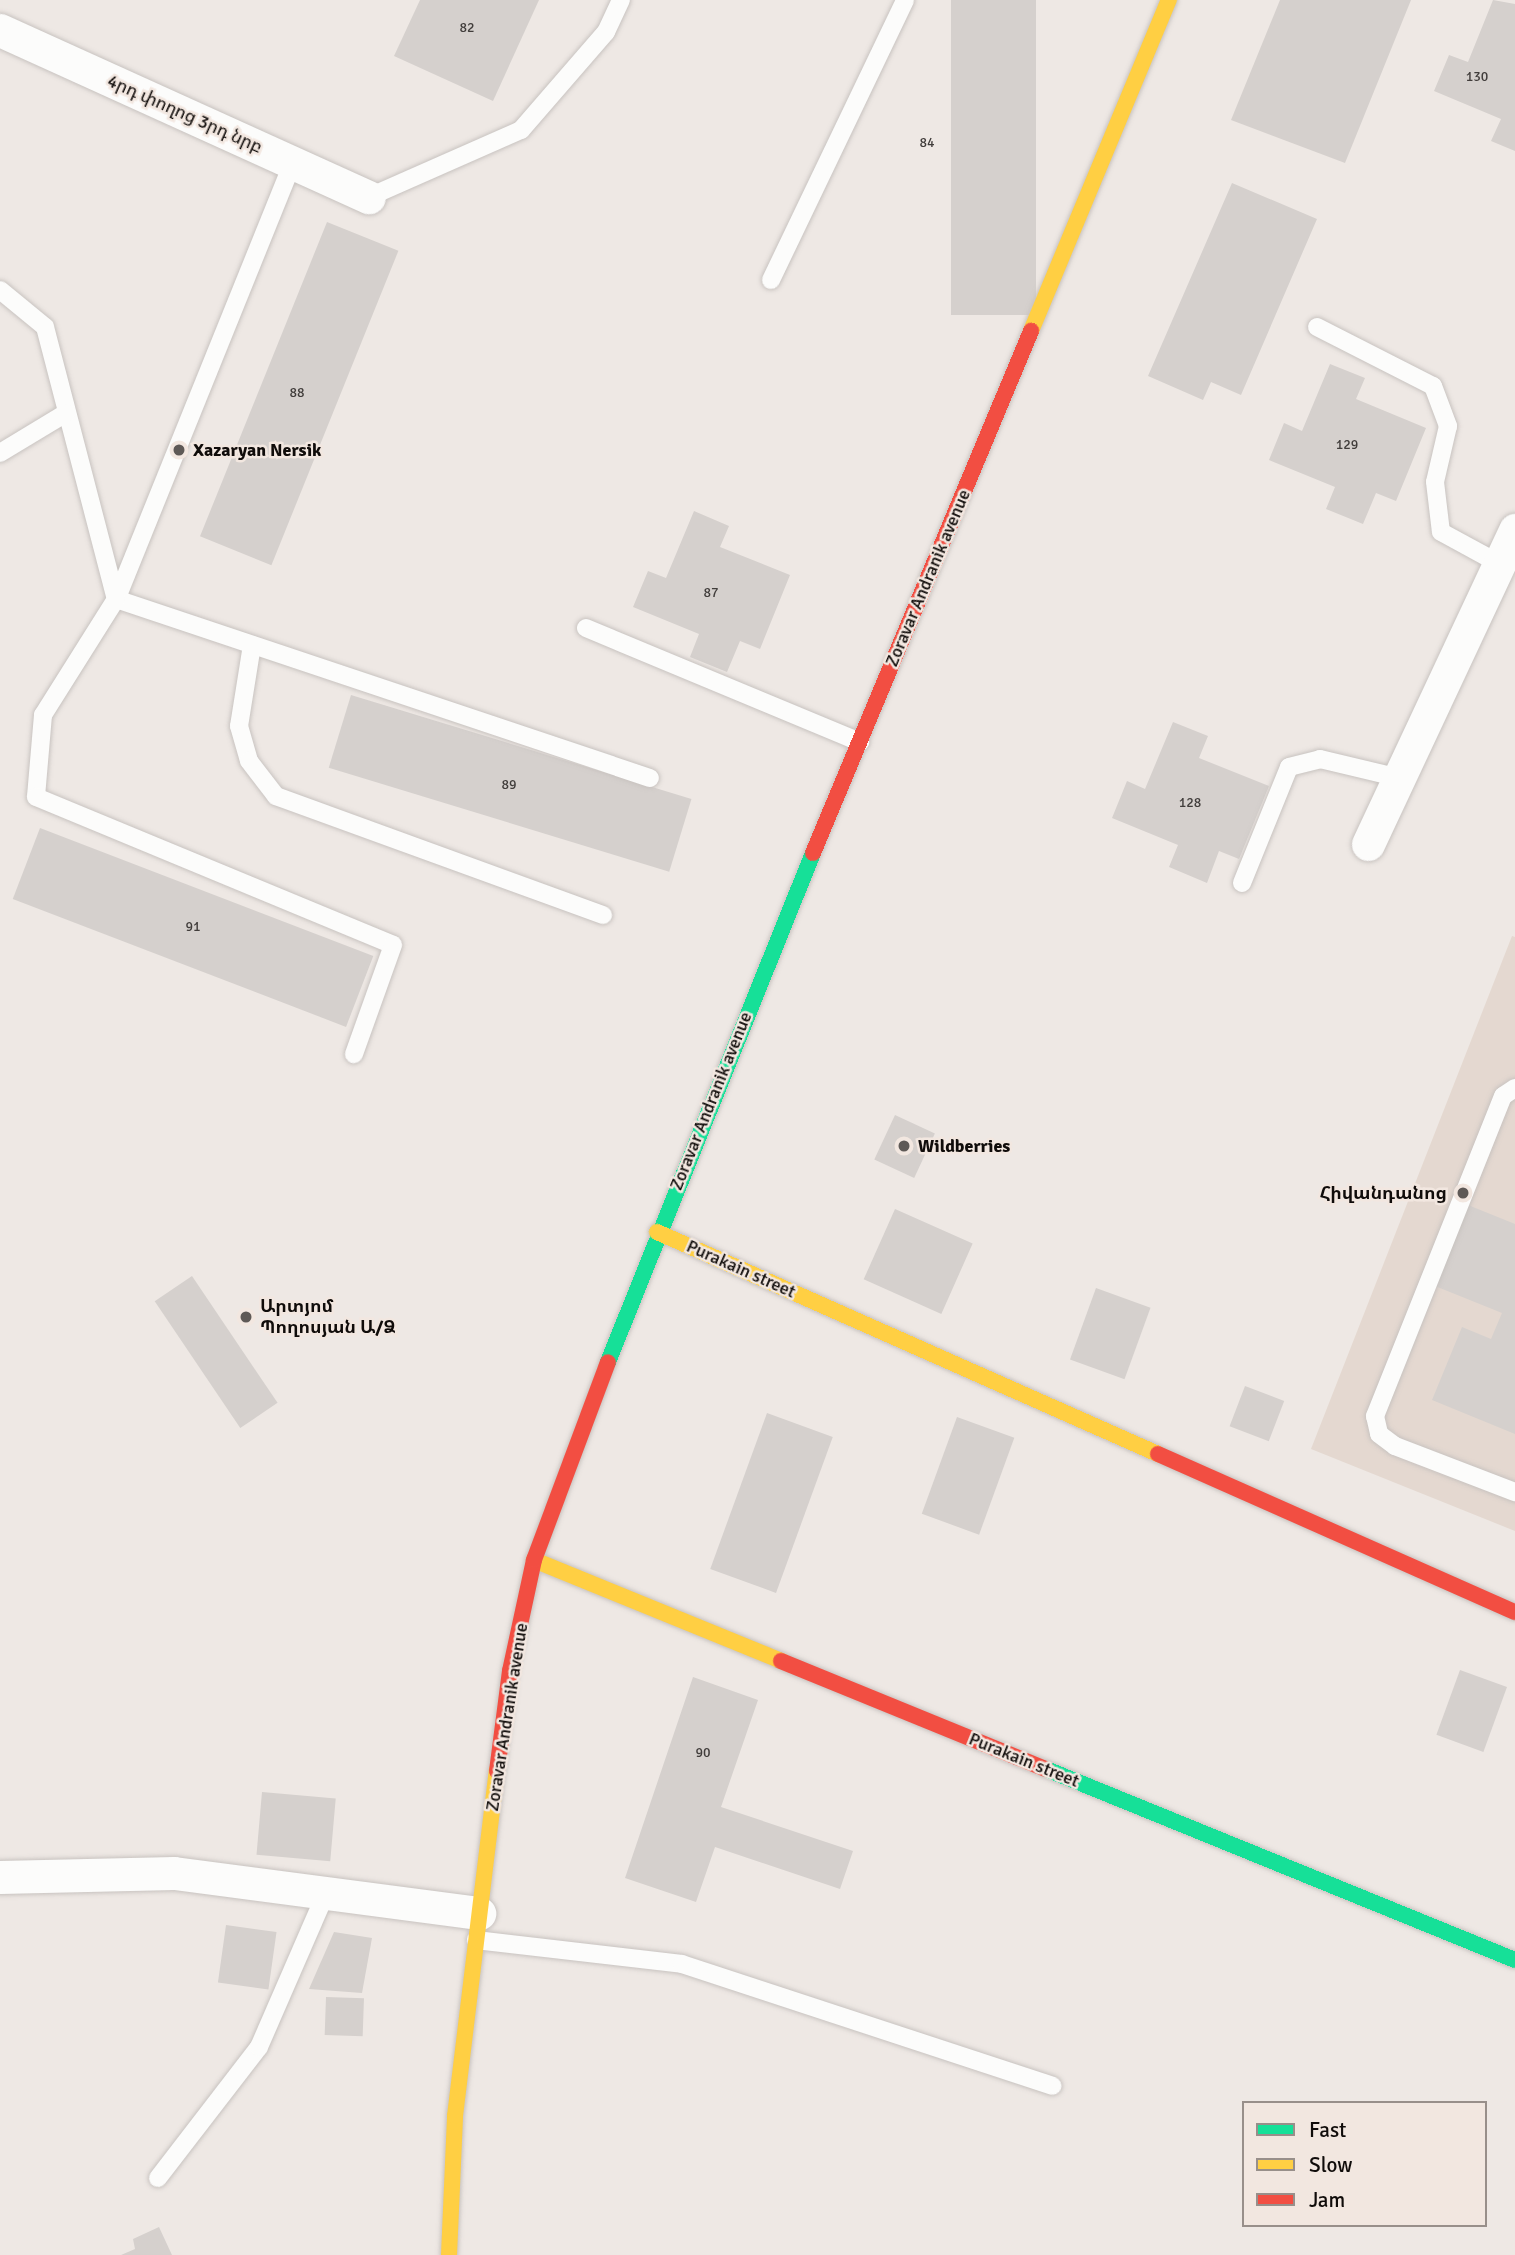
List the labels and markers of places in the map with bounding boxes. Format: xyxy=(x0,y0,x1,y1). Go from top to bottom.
place label: Xazaryan Nersik xyxy=(193,439,321,461)
marker: Xazaryan Nersik xyxy=(171,442,187,458)
place label: Wildberries xyxy=(918,1135,1010,1157)
marker: Wildberries xyxy=(896,1138,912,1154)
place label: Հիվանդանոց xyxy=(1319,1182,1447,1204)
marker: Հիվանդանոց xyxy=(1453,1183,1473,1203)
place label: Արտյոմ Պողոսյան Ա/Ձ xyxy=(260,1296,396,1338)
marker: Արտյոմ Պողոսյան Ա/Ձ xyxy=(238,1309,254,1325)

